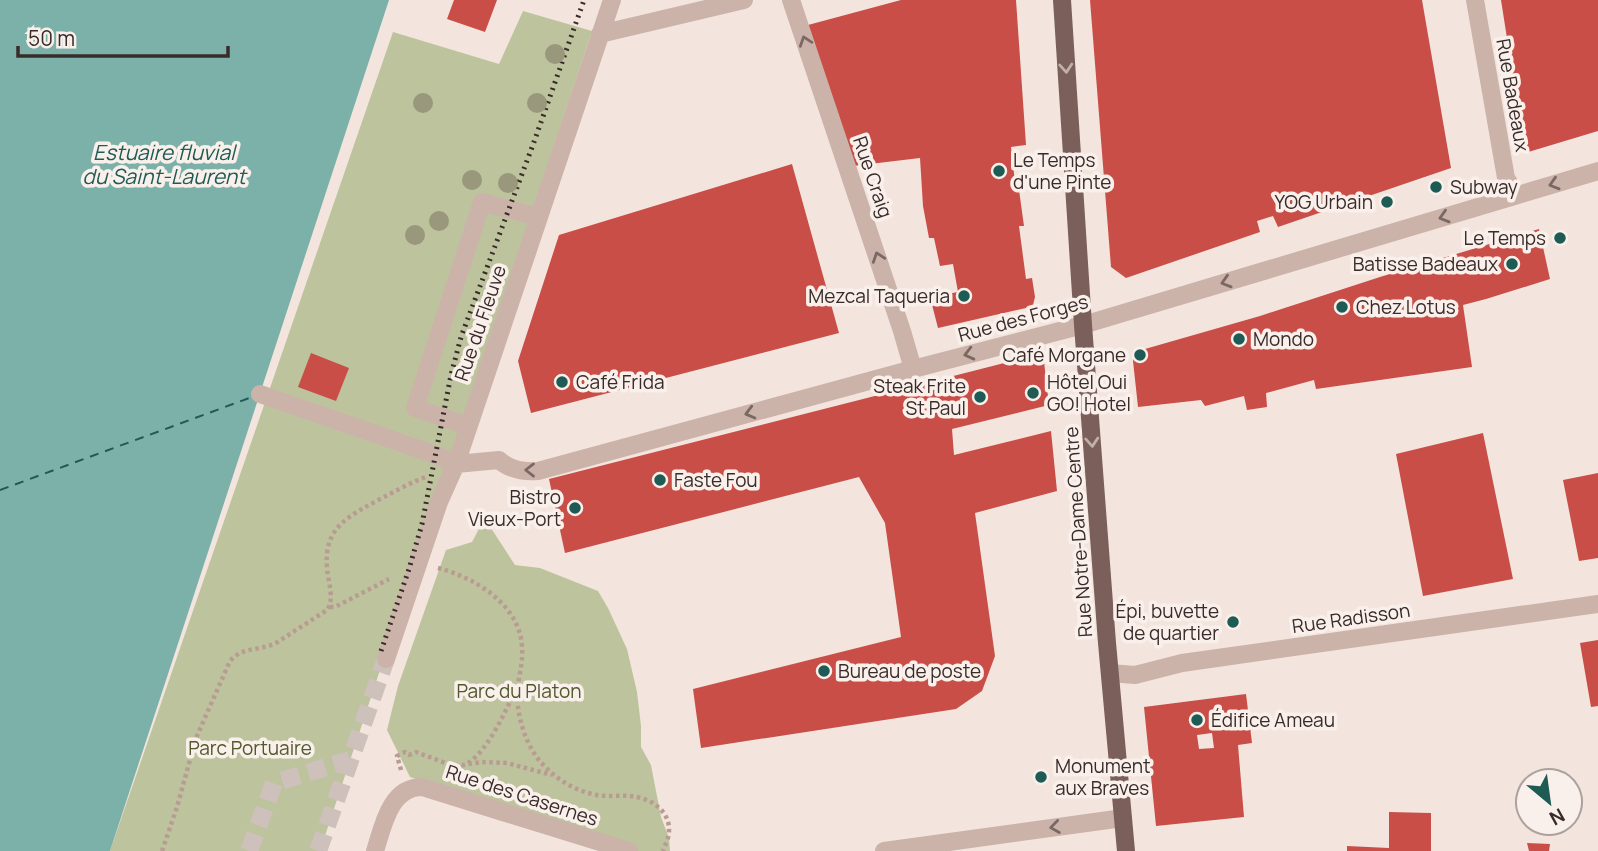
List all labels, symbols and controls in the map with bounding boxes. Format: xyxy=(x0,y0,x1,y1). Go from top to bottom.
scale bar xyxy=(18,14,228,58)
text: 50 m xyxy=(28,24,75,52)
one-way arrow xyxy=(799,36,813,48)
street label: Rue Badeaux xyxy=(1490,36,1536,154)
one-way arrow xyxy=(1059,63,1074,74)
street label: Rue Craig xyxy=(847,133,899,221)
water label: Estuaire fluvial du Saint-Laurent xyxy=(82,138,248,190)
place label: Le Temps d'une Pinte xyxy=(1013,147,1111,195)
marker: Le Temps d'une Pinte xyxy=(991,163,1007,179)
place label: Subway xyxy=(1450,174,1518,200)
one-way arrow xyxy=(1548,175,1560,190)
marker: Subway xyxy=(1428,179,1444,195)
place label: YOG Urbain xyxy=(1275,189,1373,215)
marker: YOG Urbain xyxy=(1379,194,1395,210)
one-way arrow xyxy=(1438,208,1450,223)
place label: Le Temps xyxy=(1464,225,1546,251)
marker: Le Temps xyxy=(1552,230,1568,246)
one-way arrow xyxy=(871,251,886,263)
place label: Batisse Badeaux xyxy=(1353,251,1498,277)
marker: Batisse Badeaux xyxy=(1504,256,1520,272)
street label: Rue du Fleuve xyxy=(448,261,512,385)
one-way arrow xyxy=(1220,274,1232,289)
place label: Mezcal Taqueria xyxy=(808,283,950,309)
street label: Rue des Forges xyxy=(955,288,1091,348)
marker: Mezcal Taqueria xyxy=(956,288,972,304)
place label: Chez Lotus xyxy=(1356,294,1456,320)
marker: Chez Lotus xyxy=(1334,299,1350,315)
place label: Mondo xyxy=(1253,326,1314,352)
marker: Mondo xyxy=(1231,331,1247,347)
place label: Café Morgane xyxy=(1002,342,1126,368)
one-way arrow xyxy=(963,346,975,360)
marker: Café Morgane xyxy=(1132,347,1148,363)
place label: Café Frida xyxy=(576,369,664,395)
place label: Hôtel Oui GO! Hotel xyxy=(1047,369,1131,417)
place label: Steak Frite St Paul xyxy=(873,373,966,421)
marker: Café Frida xyxy=(554,374,570,390)
marker: Hôtel Oui GO! Hotel xyxy=(1025,385,1041,401)
marker: Steak Frite St Paul xyxy=(972,389,988,405)
one-way arrow xyxy=(744,405,756,420)
street label: Rue Notre-Dame Centre xyxy=(1058,426,1098,638)
one-way arrow xyxy=(1084,437,1099,448)
one-way arrow xyxy=(524,462,535,478)
place label: Faste Fou xyxy=(674,467,758,493)
marker: Faste Fou xyxy=(652,472,668,488)
place label: Bistro Vieux-Port xyxy=(468,484,561,532)
marker: Bistro Vieux-Port xyxy=(567,500,583,516)
street label: Rue Radisson xyxy=(1290,597,1412,639)
place label: Épi, buvette de quartier xyxy=(1116,598,1219,646)
marker: Épi, buvette de quartier xyxy=(1225,614,1241,630)
place label: Bureau de poste xyxy=(838,658,981,684)
marker: Bureau de poste xyxy=(816,663,832,679)
park label: Parc du Platon xyxy=(456,678,582,704)
place label: Édifice Ameau xyxy=(1211,707,1335,733)
marker: Édifice Ameau xyxy=(1189,712,1205,728)
park label: Parc Portuaire xyxy=(188,735,312,761)
place label: Monument aux Braves xyxy=(1055,753,1151,801)
street label: Rue des Casernes xyxy=(443,758,601,832)
north arrow xyxy=(1514,767,1584,837)
marker: Monument aux Braves xyxy=(1033,769,1049,785)
text: N xyxy=(1545,802,1570,832)
one-way arrow xyxy=(1049,820,1061,835)

